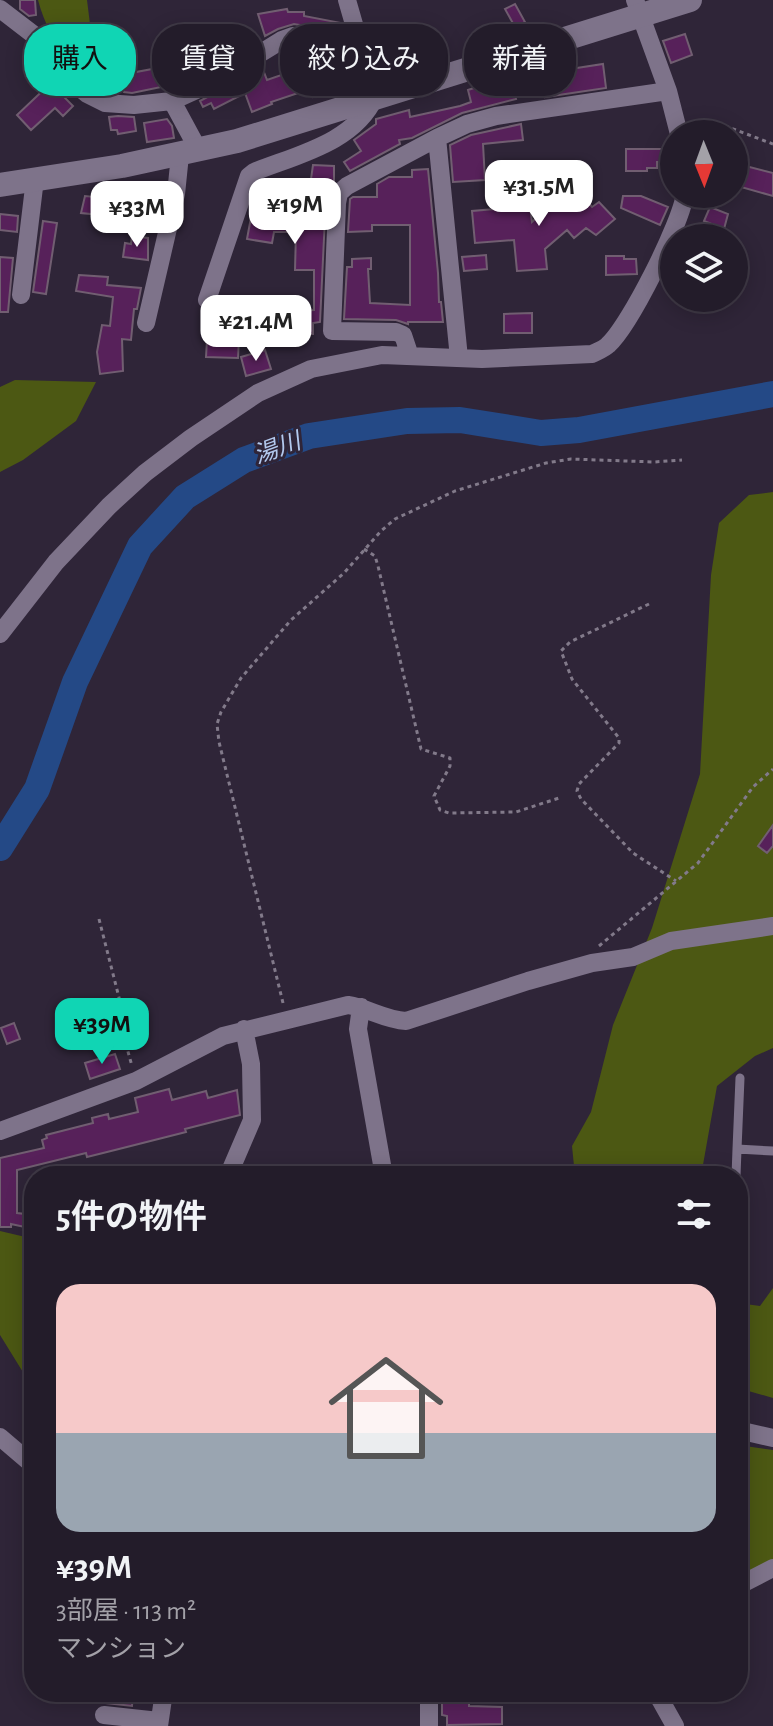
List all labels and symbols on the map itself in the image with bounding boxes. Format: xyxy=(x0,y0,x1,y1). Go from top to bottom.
north arrow xyxy=(660,120,748,208)
pin: ¥31.5M xyxy=(474,160,604,228)
pin: ¥19M xyxy=(248,178,342,246)
pin: ¥33M xyxy=(90,181,184,249)
pin: ¥21.4M xyxy=(191,295,321,363)
water label: 湯川 xyxy=(250,427,307,468)
pin: ¥39M xyxy=(55,998,149,1066)

